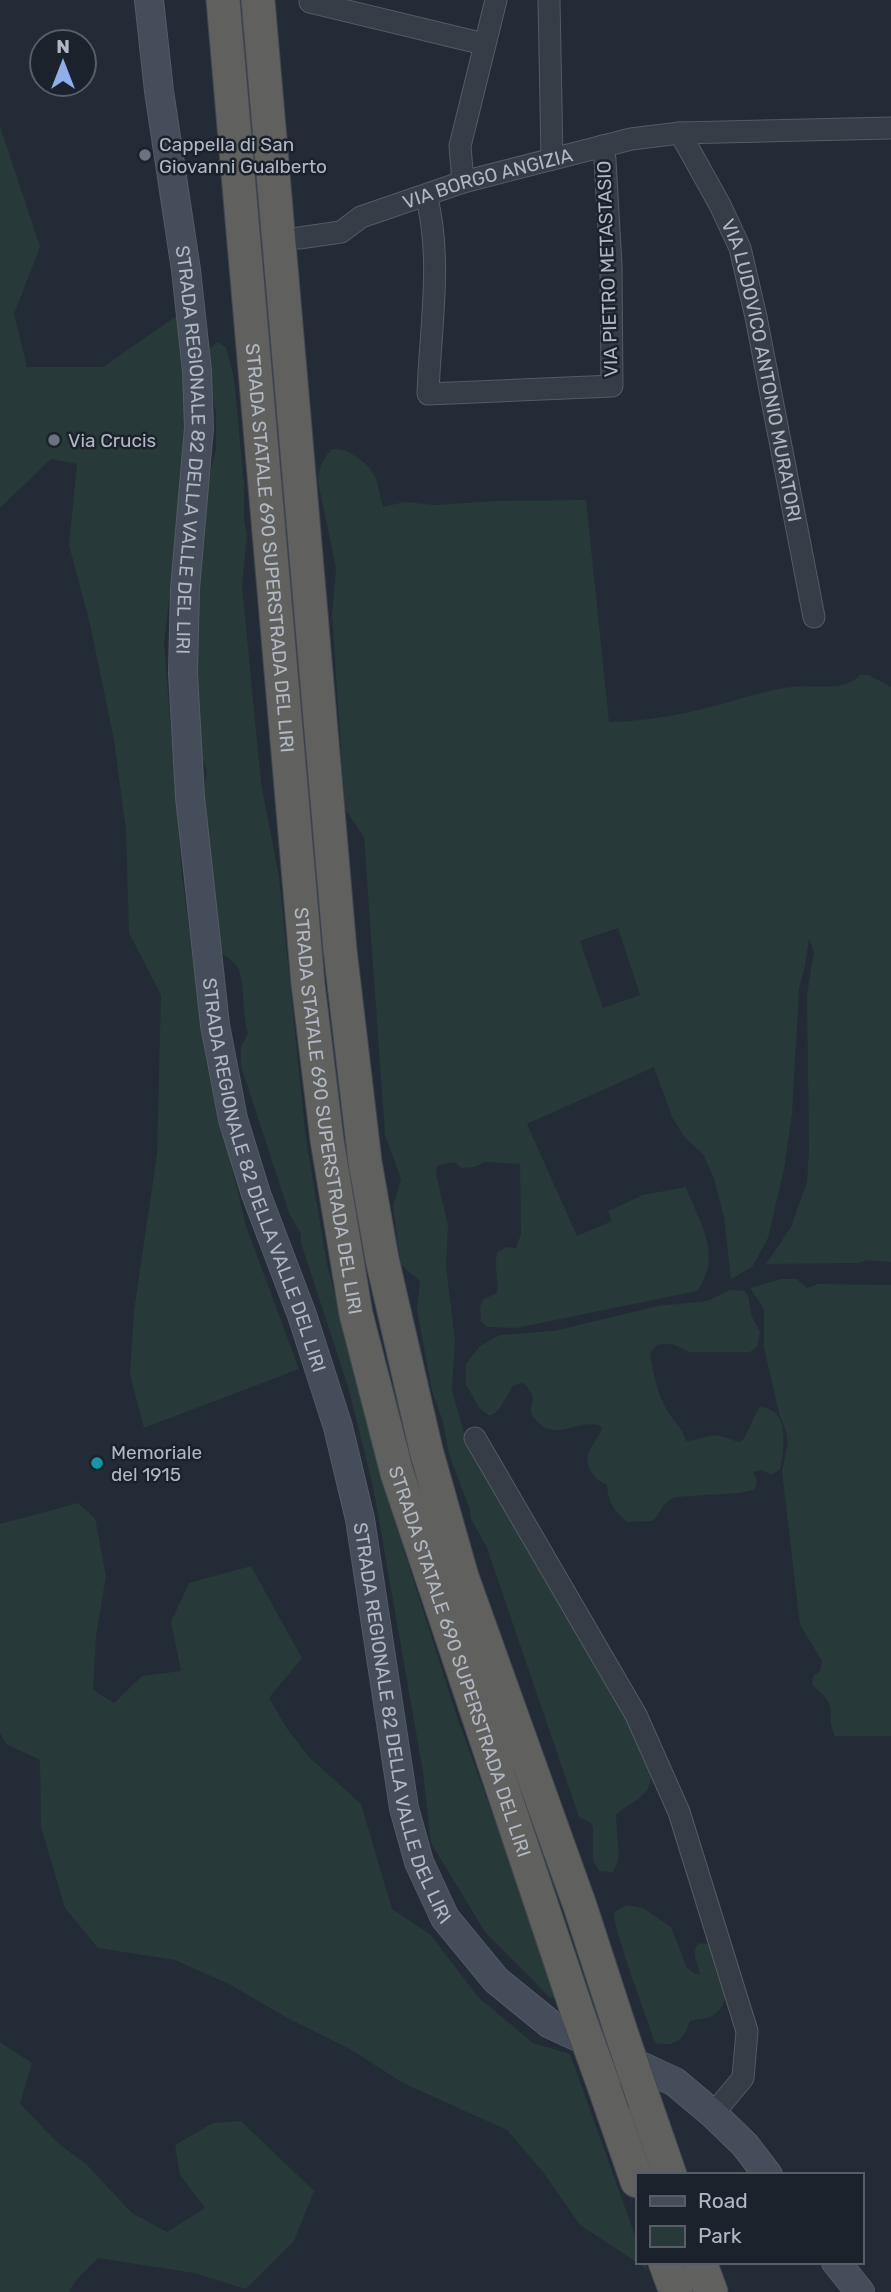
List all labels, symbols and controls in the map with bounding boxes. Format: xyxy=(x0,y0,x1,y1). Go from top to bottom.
north arrow xyxy=(28,28,98,98)
text: N xyxy=(56,35,70,58)
place label: Cappella di San Giovanni Gualberto xyxy=(159,133,327,178)
street label: VIA BORGO ANGIZIA xyxy=(400,143,575,214)
marker: Cappella di San Giovanni Gualberto xyxy=(137,147,153,163)
street label: VIA PIETRO METASTASIO xyxy=(592,160,623,378)
street label: VIA LUDOVICO ANTONIO MURATORI xyxy=(716,215,806,524)
street label: STRADA REGIONALE 82 DELLA VALLE DEL LIRI xyxy=(170,244,210,655)
street label: STRADA STATALE 690 SUPERSTRADA DEL LIRI xyxy=(241,342,299,754)
place label: Via Crucis xyxy=(68,429,156,452)
marker: Via Crucis xyxy=(46,432,62,448)
street label: STRADA STATALE 690 SUPERSTRADA DEL LIRI xyxy=(289,906,367,1316)
street label: STRADA REGIONALE 82 DELLA VALLE DEL LIRI xyxy=(198,976,331,1375)
place label: Memoriale del 1915 xyxy=(111,1441,202,1486)
marker: Memoriale del 1915 xyxy=(89,1455,105,1471)
street label: STRADA STATALE 690 SUPERSTRADA DEL LIRI xyxy=(384,1464,536,1860)
street label: STRADA REGIONALE 82 DELLA VALLE DEL LIRI xyxy=(349,1521,456,1929)
legend xyxy=(636,2173,863,2264)
text: Road xyxy=(698,2188,748,2213)
text: Park xyxy=(698,2223,742,2248)

